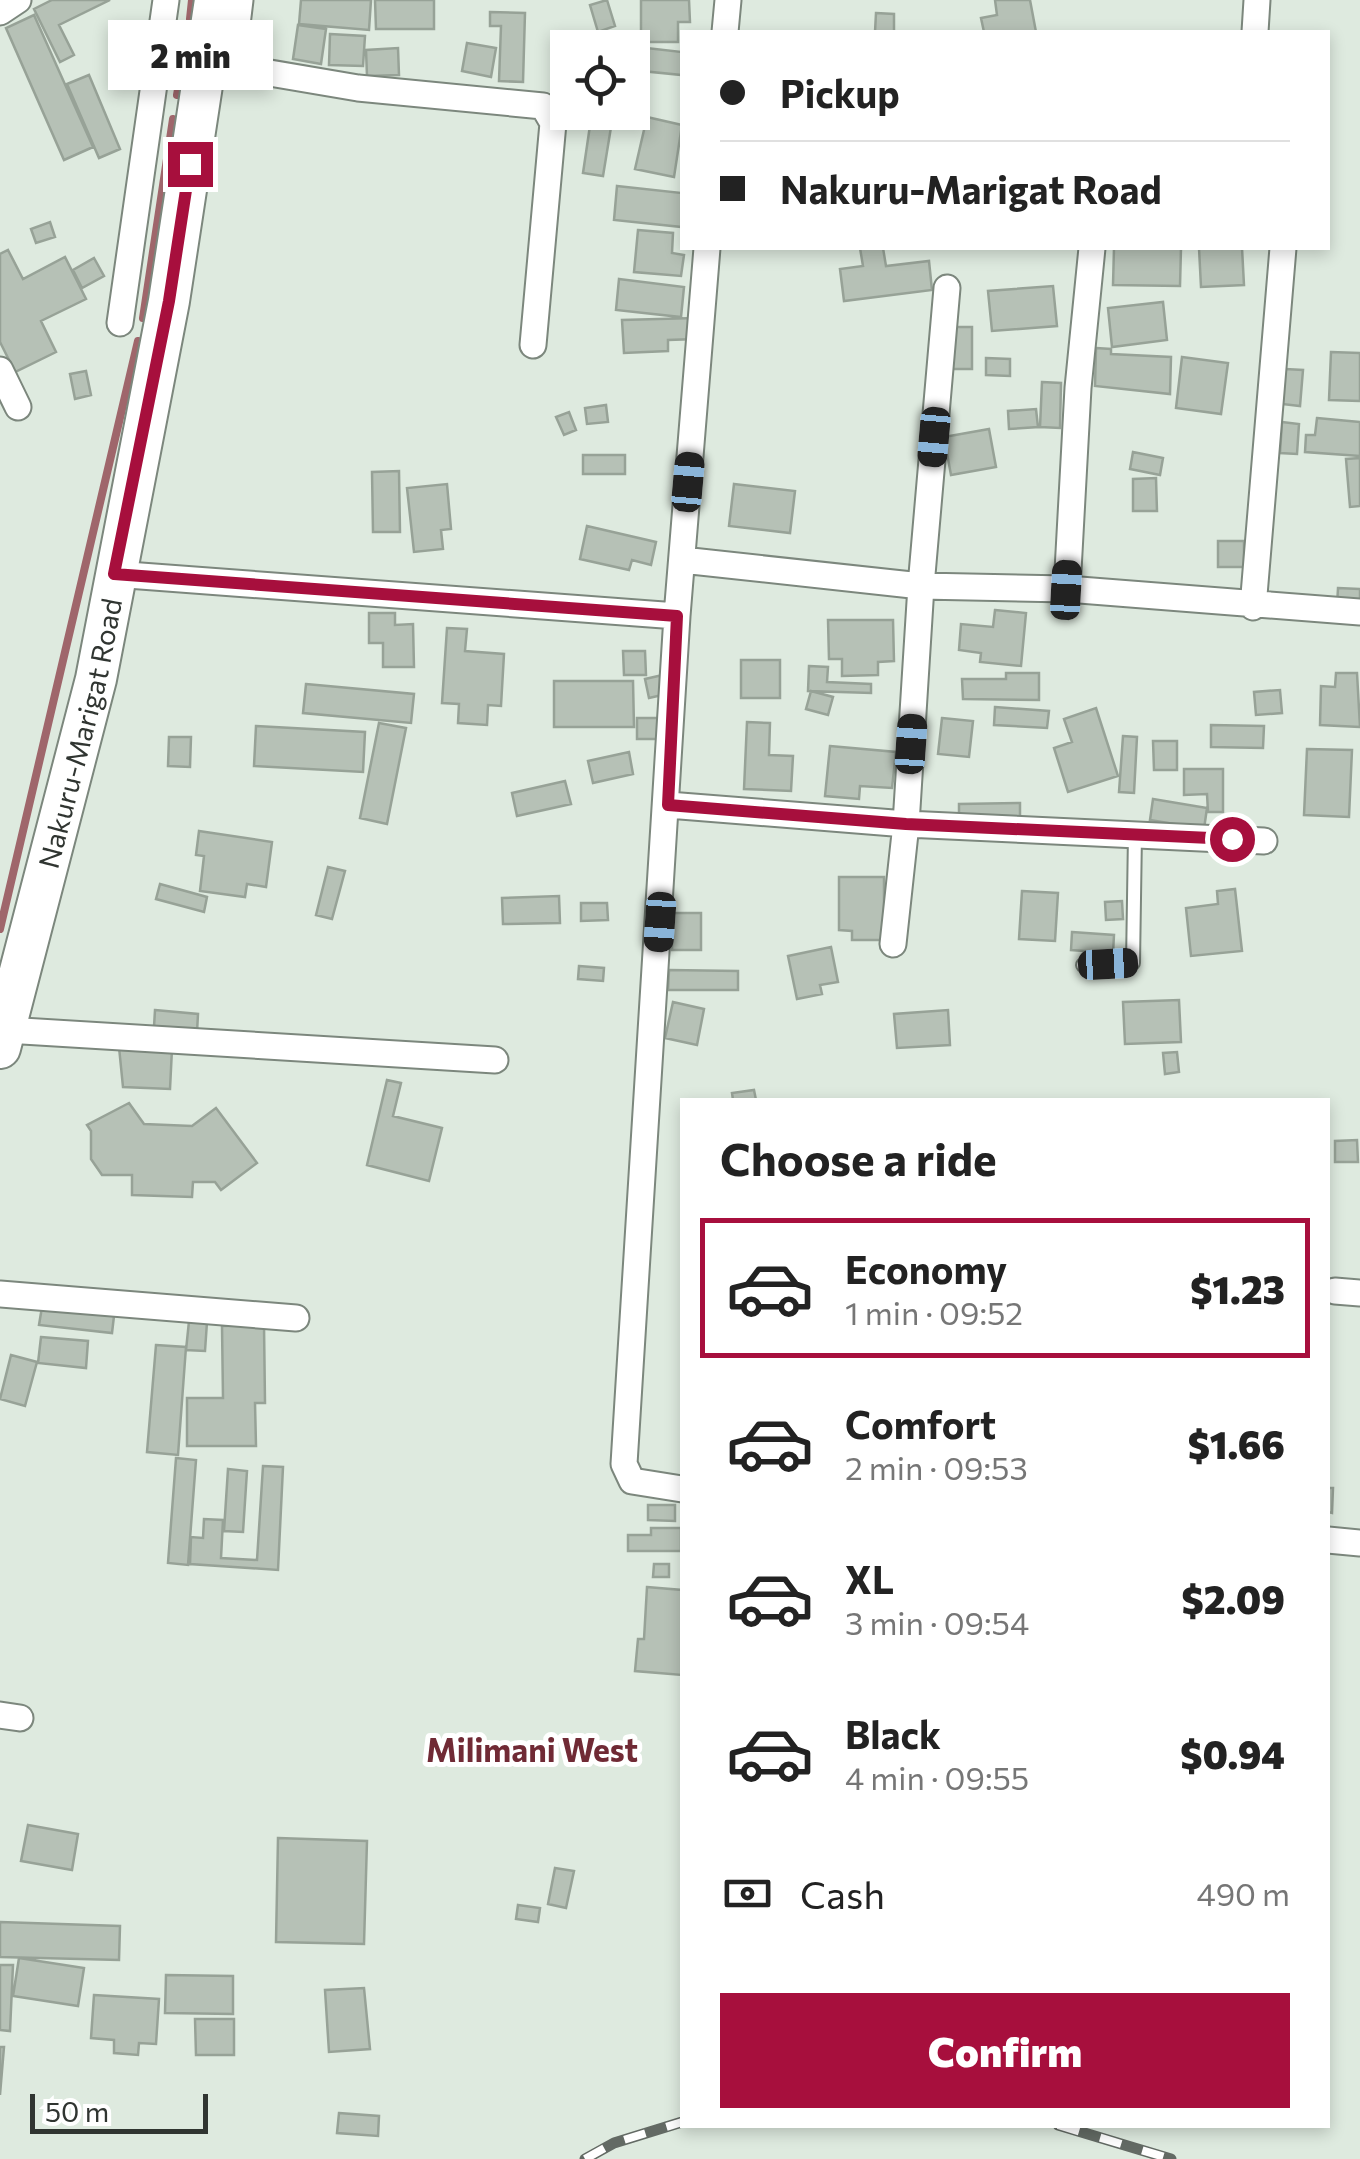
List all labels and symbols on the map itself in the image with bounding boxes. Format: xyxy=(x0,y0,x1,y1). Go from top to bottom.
callout: 2 min xyxy=(108,19,272,89)
route end xyxy=(168,142,213,187)
car xyxy=(916,406,952,468)
car xyxy=(670,451,706,513)
car xyxy=(1049,559,1083,621)
street label: Nakuru-Marigat Road xyxy=(31,595,128,872)
car xyxy=(894,713,928,775)
route start xyxy=(1210,817,1255,862)
car xyxy=(643,891,677,953)
car xyxy=(1077,947,1139,981)
district label: Milimani West xyxy=(426,1729,638,1769)
scale bar xyxy=(30,2089,208,2134)

